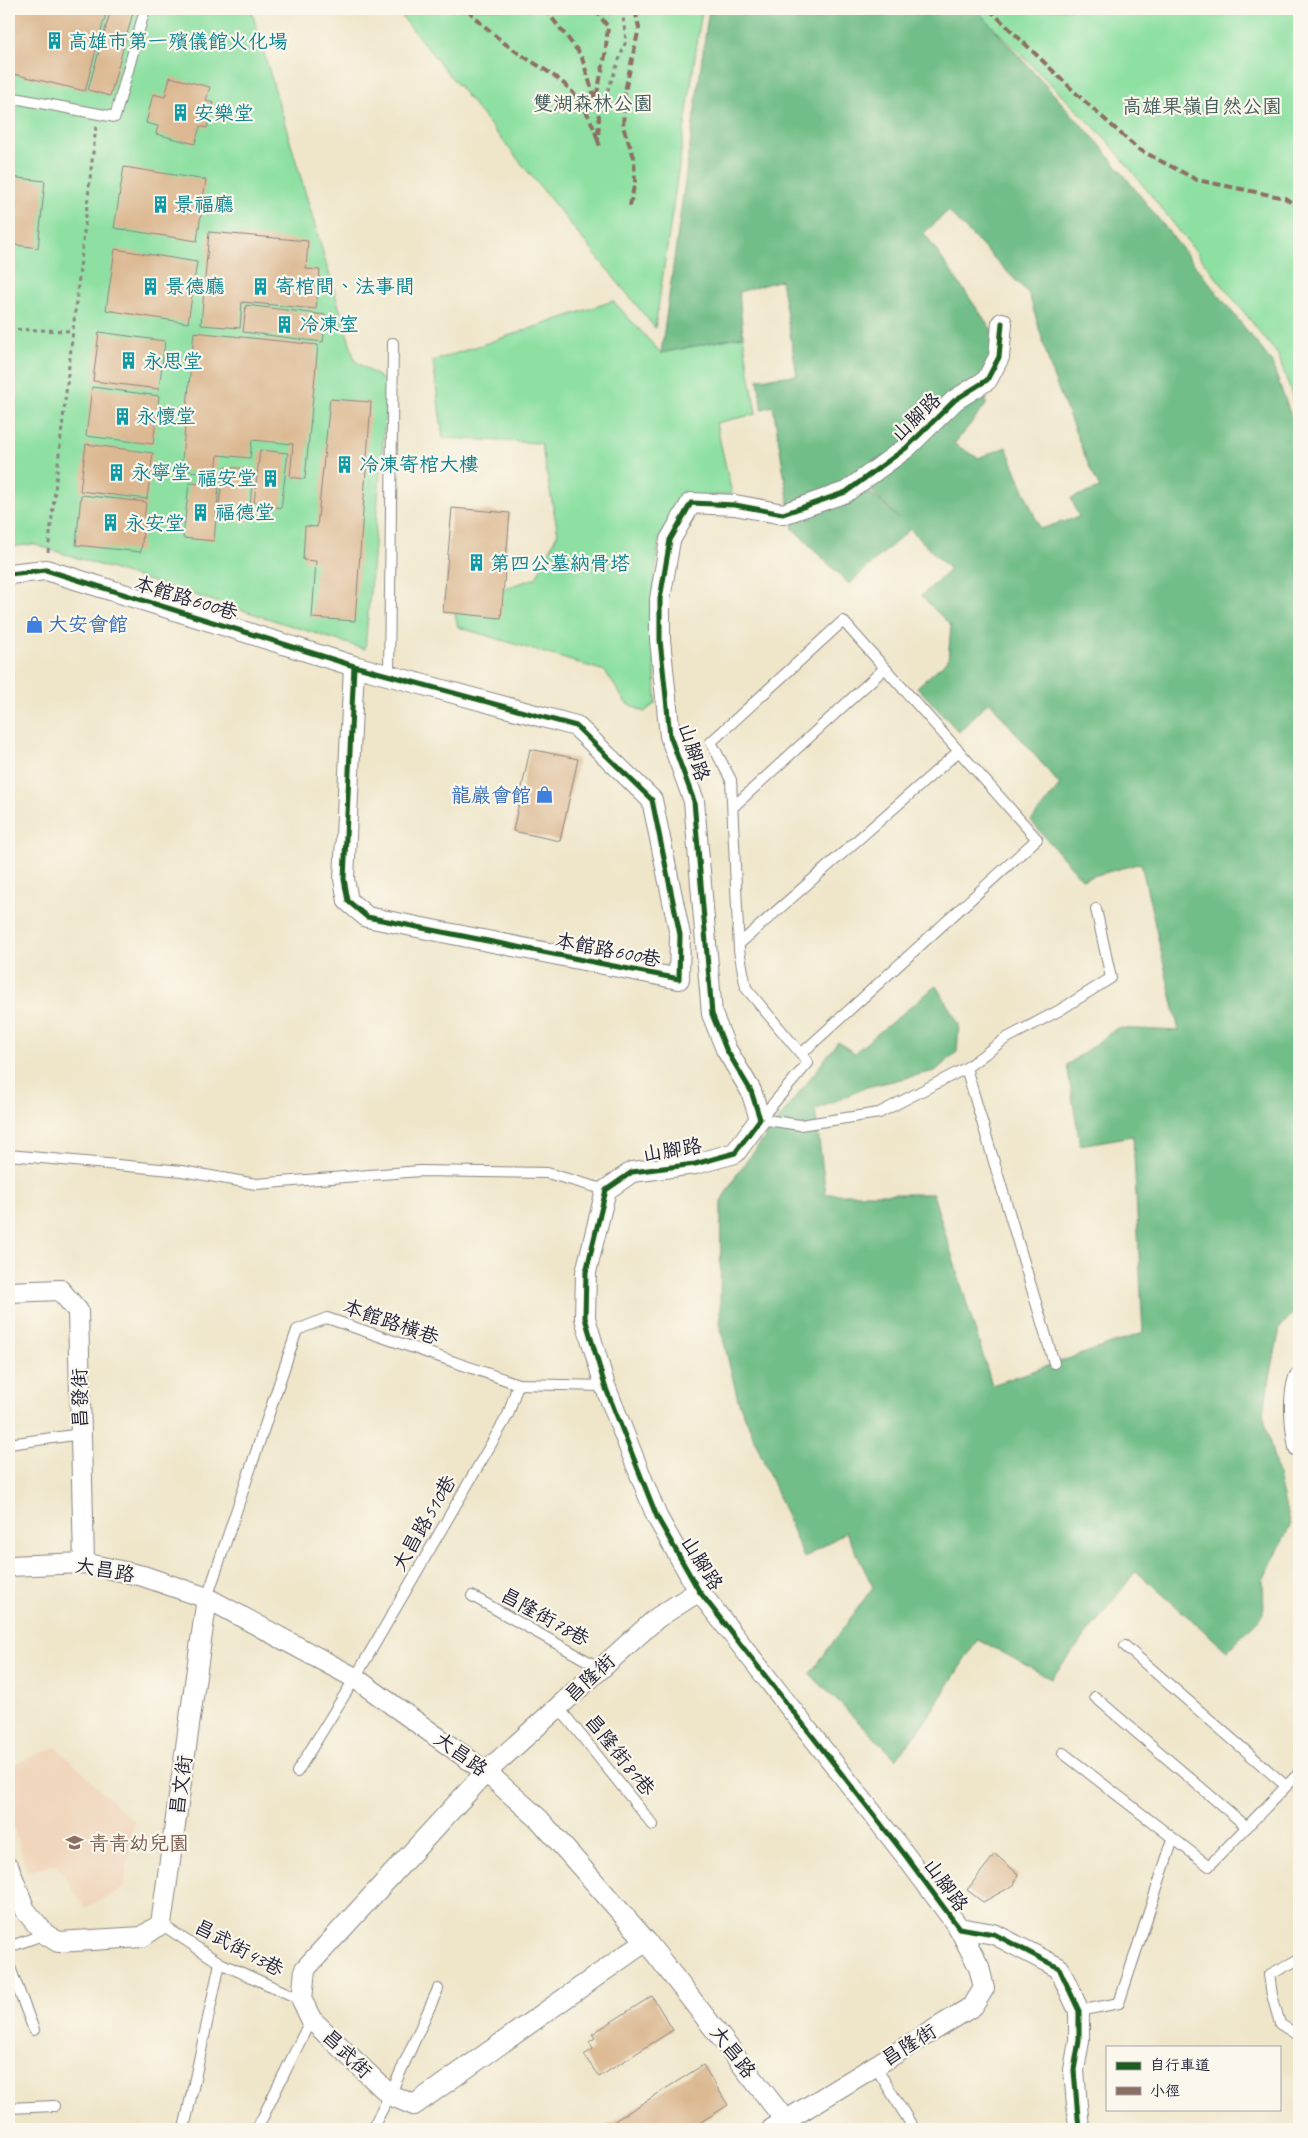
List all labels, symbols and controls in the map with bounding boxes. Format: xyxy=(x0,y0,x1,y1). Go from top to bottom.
place label: 高雄市第一殯儀館火化場 xyxy=(68,29,288,54)
building icon: 高雄市第一殯儀館火化場 xyxy=(44,31,64,51)
park label: 雙湖森林公園 xyxy=(533,91,653,116)
park label: 高雄果嶺自然公園 xyxy=(1122,94,1282,119)
place label: 安樂堂 xyxy=(194,101,254,126)
building icon: 安樂堂 xyxy=(170,103,190,123)
place label: 景福廳 xyxy=(174,192,234,217)
building icon: 景福廳 xyxy=(150,194,170,214)
place label: 景德廳 xyxy=(165,274,225,299)
place label: 寄棺間、法事間 xyxy=(275,274,415,299)
building icon: 景德廳 xyxy=(141,276,161,296)
building icon: 寄棺間、法事間 xyxy=(251,276,271,296)
place label: 冷凍室 xyxy=(299,312,359,337)
building icon: 冷凍室 xyxy=(275,314,295,334)
place label: 永思堂 xyxy=(143,349,203,374)
building icon: 永思堂 xyxy=(119,351,139,371)
street label: 山腳路 xyxy=(886,386,947,447)
place label: 永懷堂 xyxy=(136,404,196,429)
building icon: 永懷堂 xyxy=(112,406,132,426)
place label: 冷凍寄棺大樓 xyxy=(359,452,479,477)
building icon: 冷凍寄棺大樓 xyxy=(335,454,355,474)
place label: 永寧堂 xyxy=(131,460,191,485)
building icon: 永寧堂 xyxy=(107,462,127,482)
place label: 福安堂 xyxy=(197,466,257,491)
building icon: 福安堂 xyxy=(261,468,281,488)
place label: 福德堂 xyxy=(215,500,275,525)
building icon: 福德堂 xyxy=(191,502,211,522)
place label: 永安堂 xyxy=(125,511,185,536)
building icon: 永安堂 xyxy=(101,513,121,533)
place label: 第四公墓納骨塔 xyxy=(490,551,630,576)
building icon: 第四公墓納骨塔 xyxy=(466,553,486,573)
street label: 本館路600巷 xyxy=(131,570,242,626)
place label: 大安會館 xyxy=(48,612,128,637)
shop icon: 大安會館 xyxy=(24,614,44,634)
street label: 山腳路 xyxy=(673,720,715,785)
place label: 龍巖會館 xyxy=(451,783,531,808)
shop icon: 龍巖會館 xyxy=(535,785,555,805)
street label: 本館路600巷 xyxy=(553,928,664,973)
street label: 山腳路 xyxy=(640,1133,705,1167)
street label: 本館路橫巷 xyxy=(340,1294,443,1350)
street label: 昌發街 xyxy=(67,1368,93,1428)
street label: 大昌路510巷 xyxy=(386,1470,462,1576)
street label: 山腳路 xyxy=(676,1531,729,1596)
street label: 大昌路 xyxy=(73,1552,138,1588)
street label: 昌隆街78巷 xyxy=(496,1582,595,1652)
street label: 昌隆街 xyxy=(560,1648,620,1708)
street label: 昌隆街81巷 xyxy=(579,1709,661,1802)
street label: 大昌路 xyxy=(429,1726,493,1782)
street label: 昌文街 xyxy=(164,1754,198,1816)
place label: 青青幼兒園 xyxy=(89,1831,189,1856)
school or university icon: 青青幼兒園 xyxy=(65,1833,85,1853)
street label: 山腳路 xyxy=(918,1853,974,1917)
street label: 昌武街43巷 xyxy=(190,1914,289,1983)
street label: 昌隆街 xyxy=(877,2019,941,2071)
street label: 大昌路 xyxy=(705,2021,762,2084)
street label: 昌武街 xyxy=(317,2024,377,2084)
legend xyxy=(1106,2046,1280,2110)
text: 自行車道 xyxy=(1150,2056,1210,2075)
text: 小徑 xyxy=(1150,2082,1180,2101)

